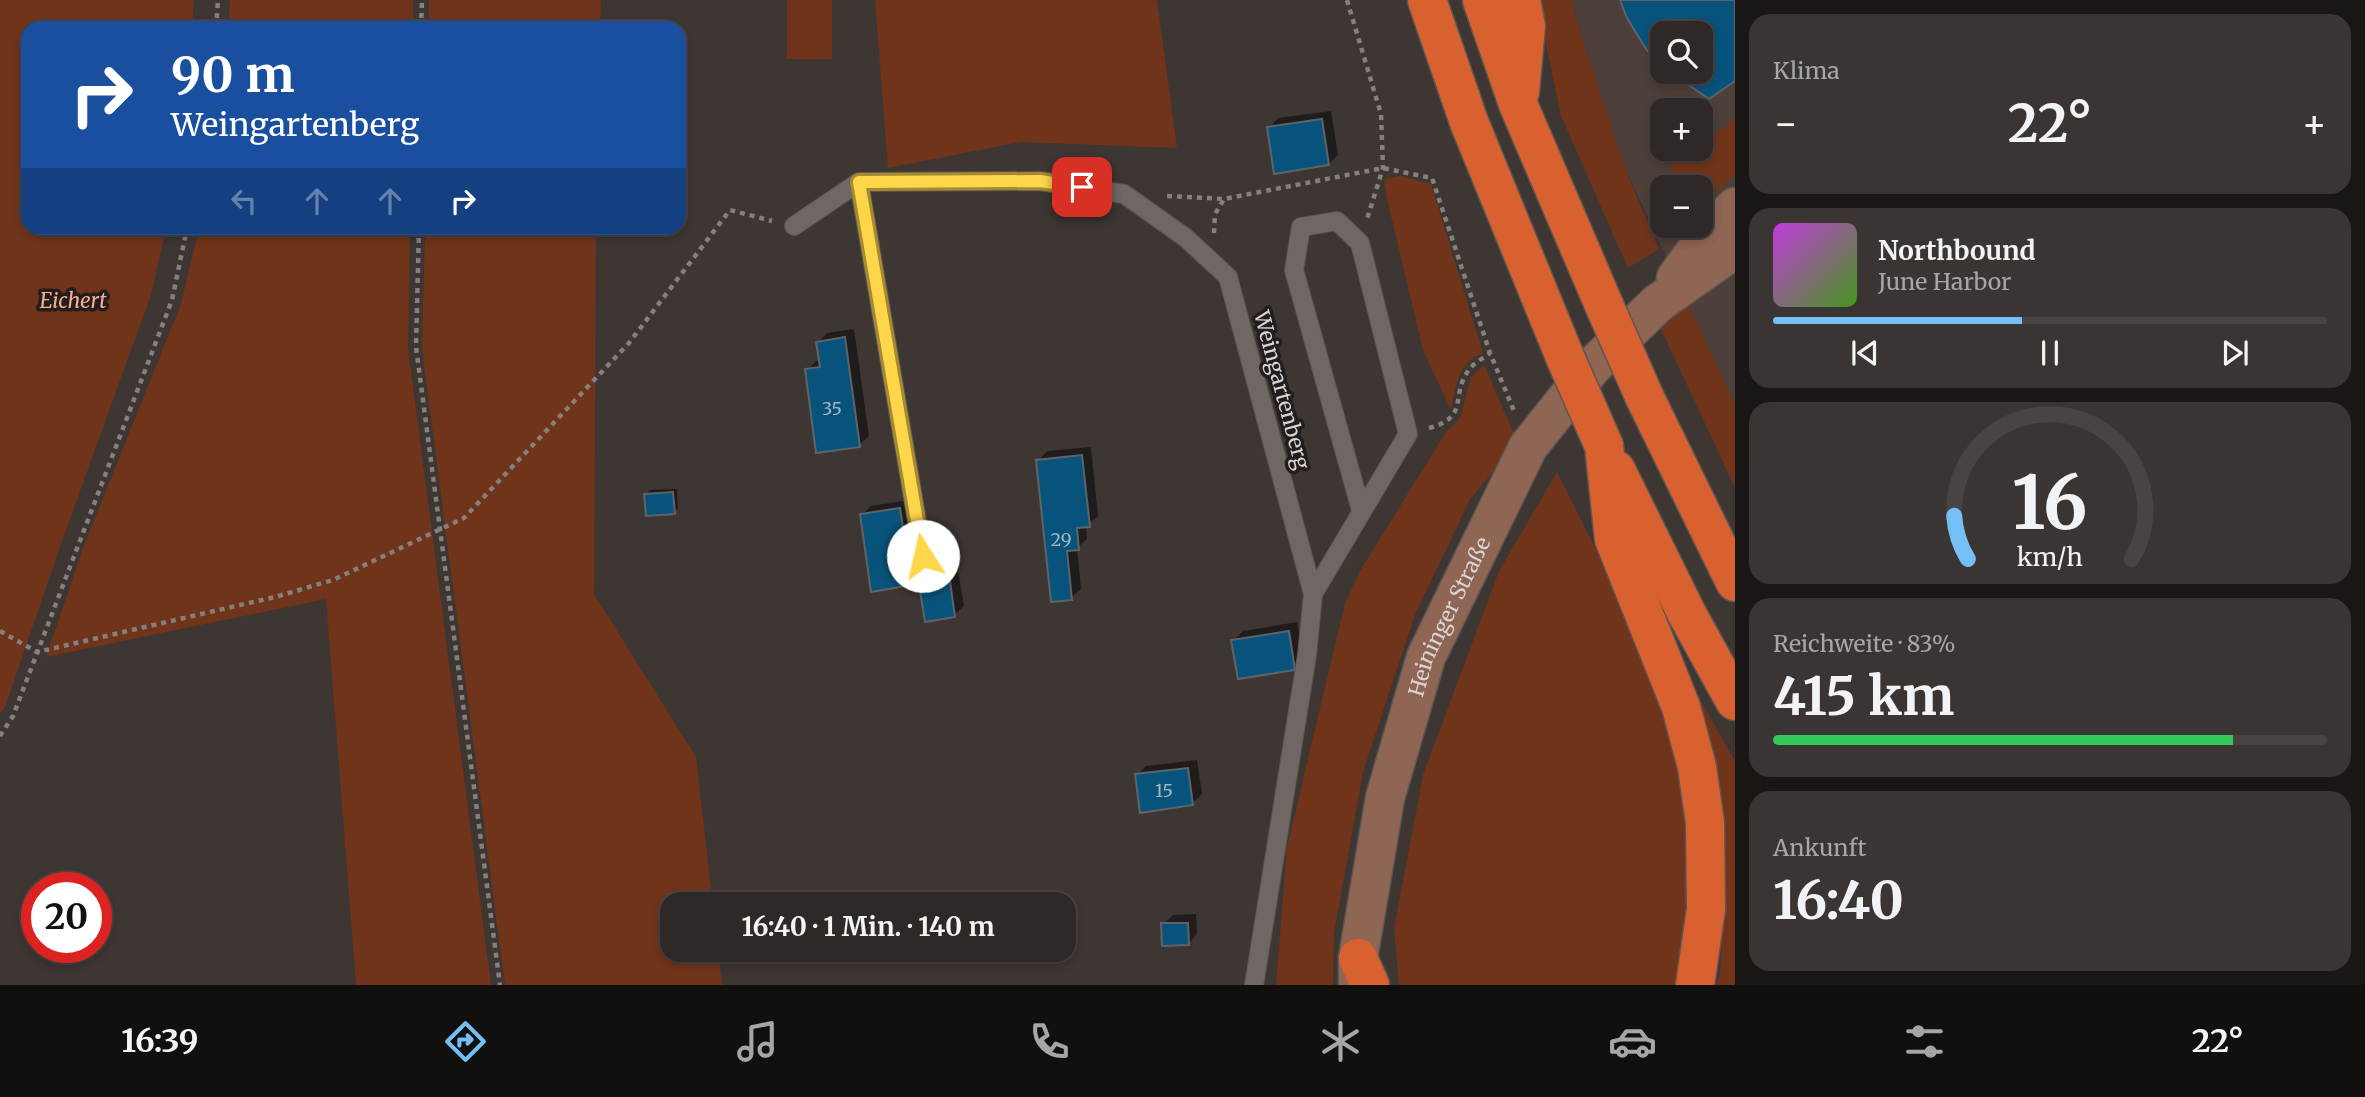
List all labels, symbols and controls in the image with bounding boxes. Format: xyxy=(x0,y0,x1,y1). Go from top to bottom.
map controls xyxy=(1650,21,1713,238)
button: search xyxy=(1650,21,1713,84)
text: 90 m xyxy=(171,44,295,105)
icon: right xyxy=(56,49,147,140)
text: Klima xyxy=(1773,56,1840,85)
text: 22° xyxy=(2008,91,2092,156)
button: + xyxy=(1650,98,1713,161)
text: − xyxy=(1773,100,1798,147)
text: + xyxy=(2302,100,2327,147)
text: Weingartenberg xyxy=(171,105,419,145)
pin xyxy=(1052,157,1112,217)
icon: arrive xyxy=(1063,168,1101,206)
button: − xyxy=(1650,175,1713,238)
icon: left xyxy=(225,182,263,220)
icon: ahead xyxy=(298,182,336,220)
icon: ahead xyxy=(371,182,409,220)
icon: right xyxy=(444,182,482,220)
text: Northbound xyxy=(1878,234,2036,267)
text: June Harbor xyxy=(1878,267,2011,296)
park label: Eichert xyxy=(40,287,107,314)
street label: Weingartenberg xyxy=(1248,307,1316,473)
icon: previous xyxy=(1846,334,1884,372)
icon: pause xyxy=(2031,334,2069,372)
icon: next xyxy=(2216,334,2254,372)
house number: 35 xyxy=(822,397,842,420)
text: 16 xyxy=(2012,457,2088,549)
position arrow xyxy=(886,519,960,593)
house number: 29 xyxy=(1050,528,1072,551)
street label: Heininger Straße xyxy=(1402,532,1496,700)
text: km/h xyxy=(2017,540,2083,572)
text: Reichweite · 83% xyxy=(1773,629,1956,658)
text: 415 km xyxy=(1773,664,1954,729)
house number: 15 xyxy=(1155,779,1173,802)
text: Ankunft xyxy=(1773,833,1866,862)
text: 16:40 xyxy=(1773,868,1904,933)
speed limit sign: 20 xyxy=(21,872,112,963)
text: 16:40 · 1 Min. · 140 m xyxy=(741,910,995,943)
icon: directions xyxy=(441,1017,490,1066)
icon: music xyxy=(733,1017,782,1066)
icon: phone xyxy=(1025,1017,1074,1066)
icon: climate xyxy=(1316,1017,1365,1066)
icon: car xyxy=(1608,1017,1657,1066)
icon: filters xyxy=(1900,1017,1949,1066)
text: 16:39 xyxy=(121,1021,199,1061)
text: 22° xyxy=(2192,1021,2244,1061)

